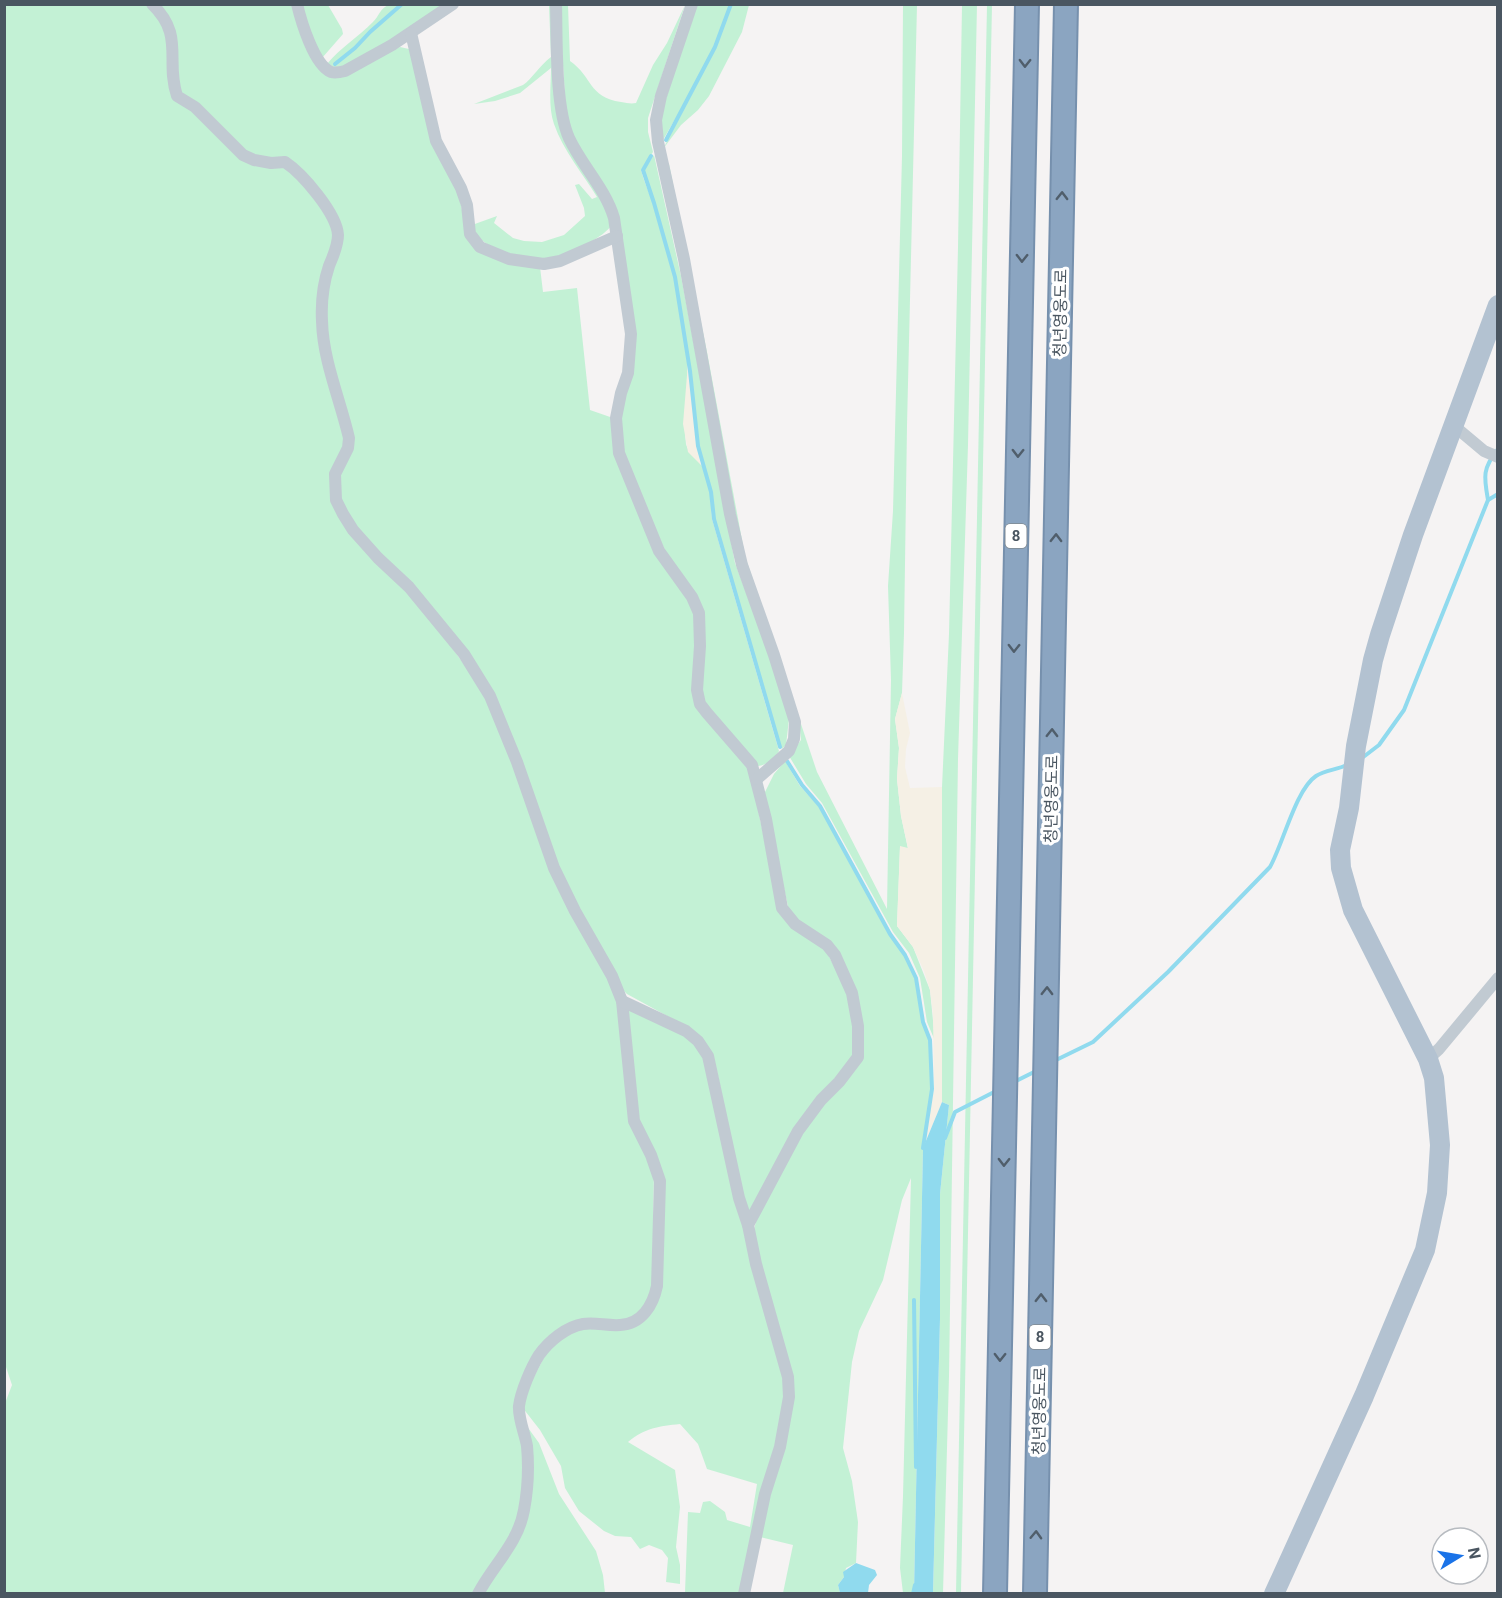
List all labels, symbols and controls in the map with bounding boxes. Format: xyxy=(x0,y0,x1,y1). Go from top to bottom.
one-way arrow xyxy=(1019,58,1032,67)
one-way arrow xyxy=(1056,192,1069,201)
one-way arrow xyxy=(1016,253,1028,262)
street label: 청년영웅도로 xyxy=(1050,268,1071,357)
one-way arrow xyxy=(1012,448,1024,457)
road number: 8 xyxy=(1006,524,1026,548)
one-way arrow xyxy=(1050,534,1062,543)
one-way arrow xyxy=(1008,643,1020,652)
one-way arrow xyxy=(1046,729,1058,738)
street label: 청년영웅도로 xyxy=(1041,754,1062,843)
one-way arrow xyxy=(1041,987,1053,996)
one-way arrow xyxy=(998,1157,1010,1166)
one-way arrow xyxy=(1035,1294,1047,1303)
road number: 8 xyxy=(1030,1325,1050,1349)
one-way arrow xyxy=(994,1352,1007,1361)
street label: 청년영웅도로 xyxy=(1029,1366,1050,1455)
north arrow xyxy=(1430,1526,1490,1586)
one-way arrow xyxy=(1030,1531,1043,1540)
text: N xyxy=(1464,1546,1485,1561)

